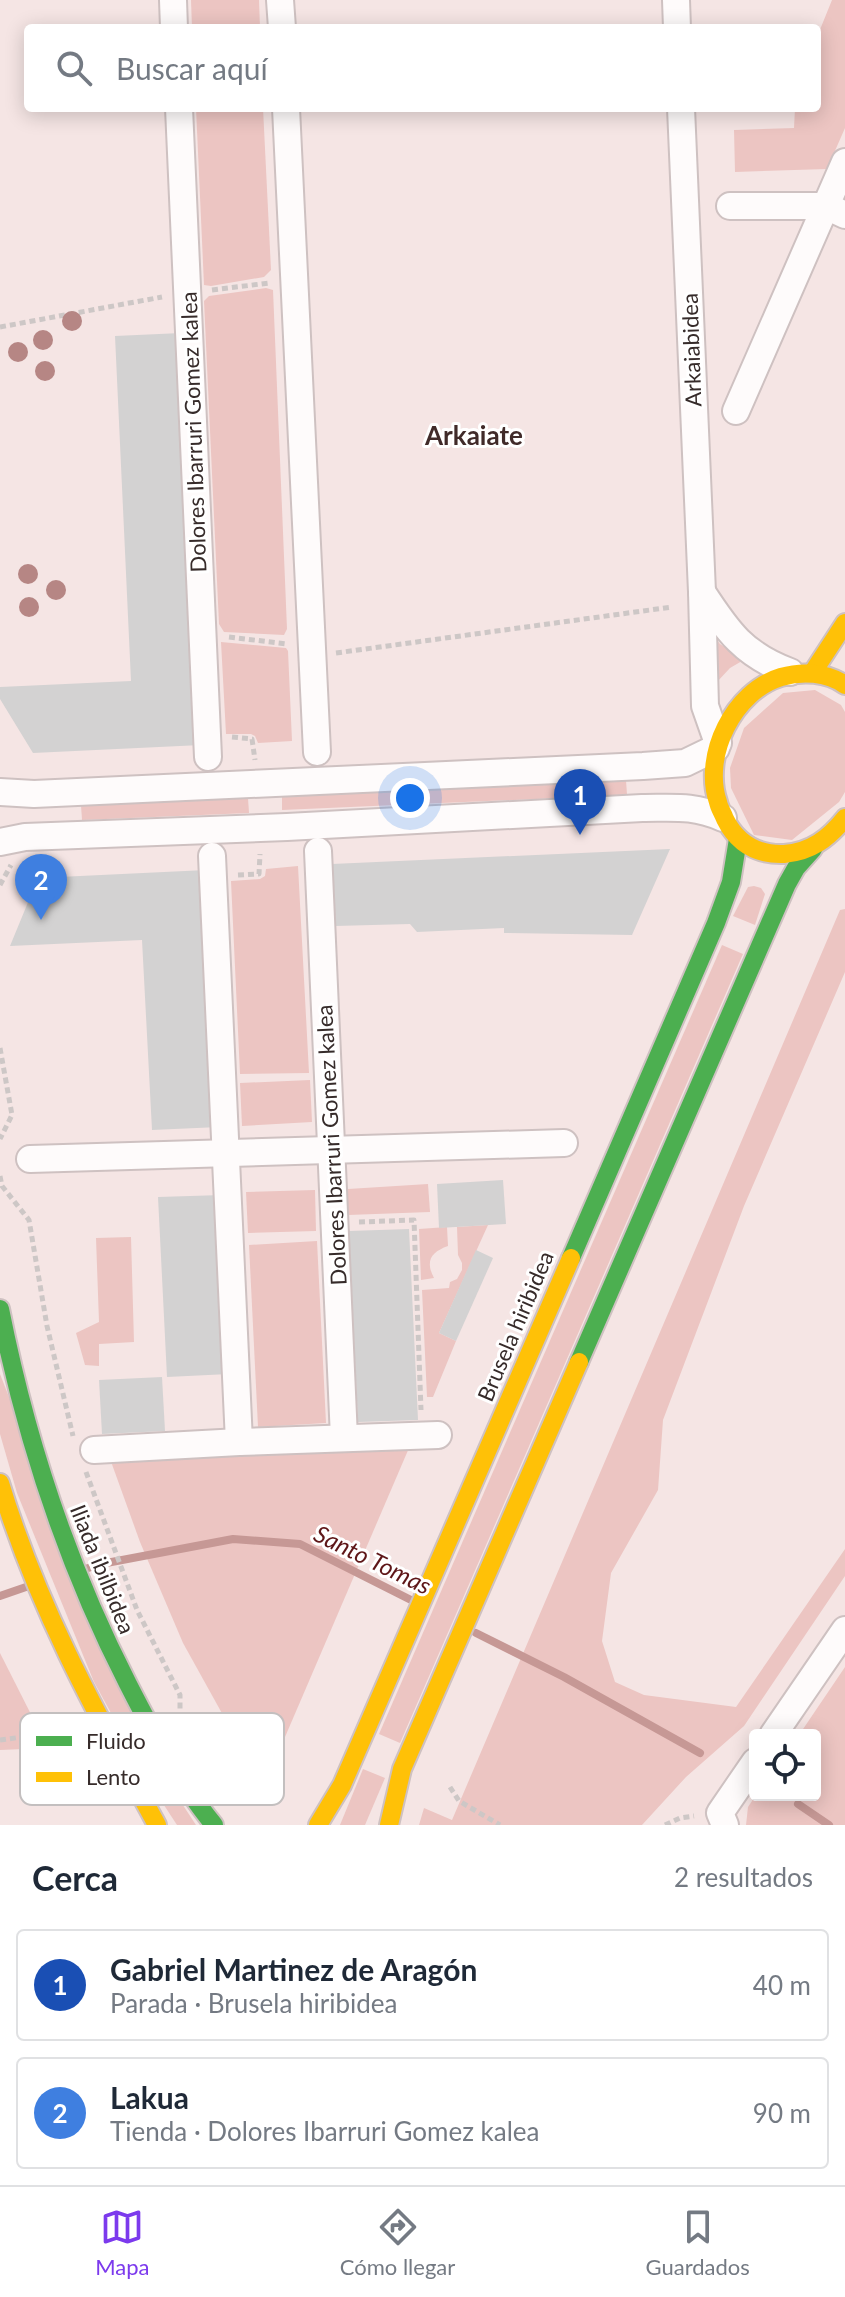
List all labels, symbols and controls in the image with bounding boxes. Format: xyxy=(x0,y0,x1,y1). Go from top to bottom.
search box xyxy=(24,24,821,112)
icon: search xyxy=(52,46,96,90)
text: Buscar aquí xyxy=(116,50,268,86)
street label: Dolores Ibarruri Gomez kalea xyxy=(175,291,211,573)
street label: Arkaiabidea xyxy=(676,293,706,407)
district label: Arkaiate xyxy=(424,419,523,451)
pin: 1 xyxy=(554,769,606,835)
your location xyxy=(390,778,430,818)
pin: 2 xyxy=(15,854,67,920)
street label: Dolores Ibarruri Gomez kalea xyxy=(310,1004,352,1286)
street label: Brusela hiribidea xyxy=(471,1247,559,1405)
street label: Iliada ibilbidea xyxy=(65,1501,141,1637)
water label: Santo Tomas xyxy=(310,1518,436,1600)
legend xyxy=(20,1713,284,1805)
text: Fluido xyxy=(86,1727,146,1754)
map controls xyxy=(749,1729,821,1801)
button: locate xyxy=(749,1729,821,1801)
text: Lento xyxy=(86,1763,141,1790)
text: Cerca xyxy=(32,1857,118,1898)
text: 2 resultados xyxy=(674,1861,813,1893)
text: Gabriel Martinez de Aragón xyxy=(110,1951,477,1987)
text: 1 xyxy=(52,1969,68,2001)
text: 40 m xyxy=(753,1969,811,2001)
text: Parada · Brusela hiribidea xyxy=(110,1987,398,2019)
text: Lakua xyxy=(110,2079,189,2115)
text: 2 xyxy=(52,2097,68,2129)
text: 90 m xyxy=(753,2097,811,2129)
text: Tienda · Dolores Ibarruri Gomez kalea xyxy=(110,2115,539,2147)
tab: Mapa xyxy=(95,2205,149,2280)
tab: Cómo llegar xyxy=(340,2205,455,2280)
tab: Guardados xyxy=(646,2205,750,2280)

